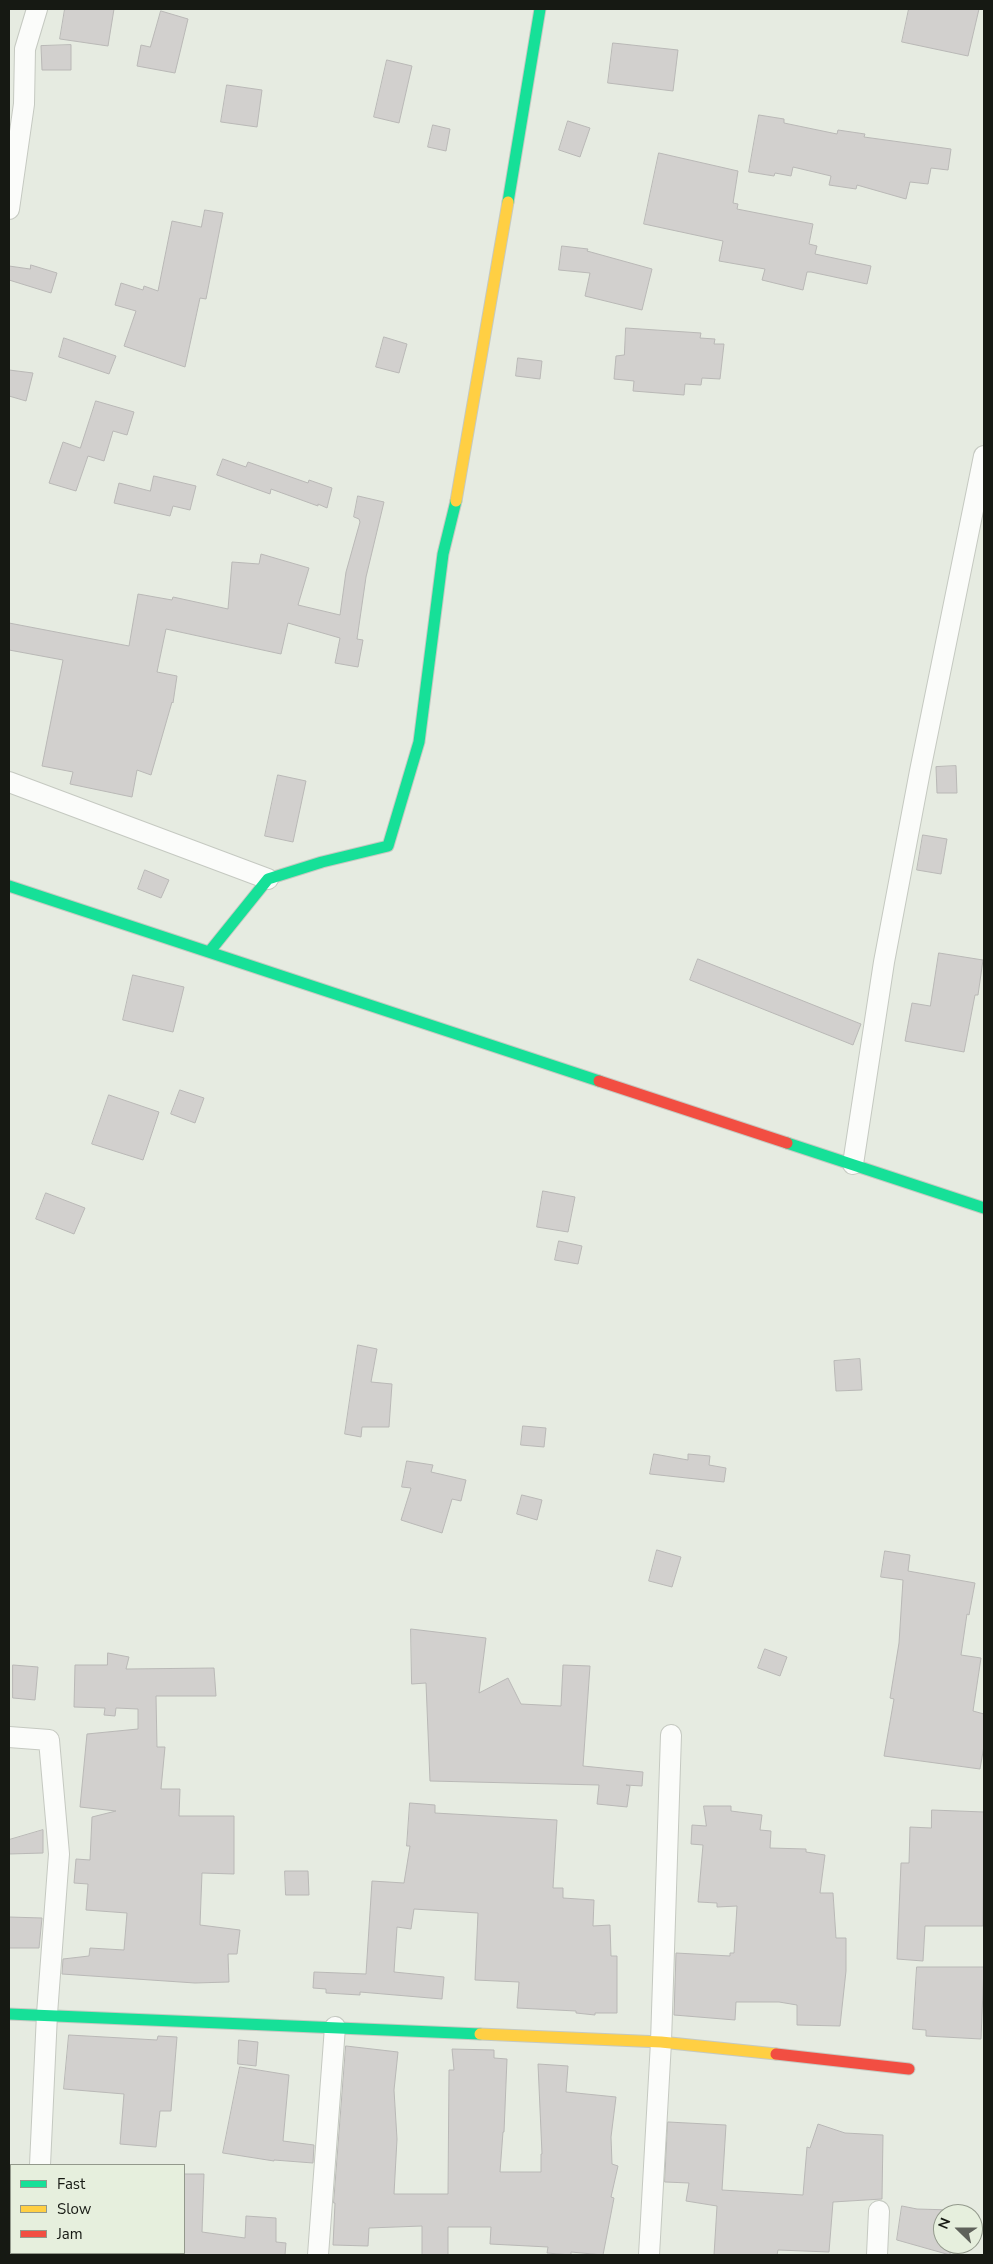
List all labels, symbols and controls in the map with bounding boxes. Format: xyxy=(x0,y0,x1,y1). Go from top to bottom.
legend xyxy=(10,2164,185,2254)
text: Fast xyxy=(57,2174,85,2194)
text: Slow xyxy=(57,2199,91,2219)
north arrow xyxy=(933,2204,983,2254)
text: N xyxy=(934,2215,955,2232)
text: Jam xyxy=(57,2224,83,2244)

